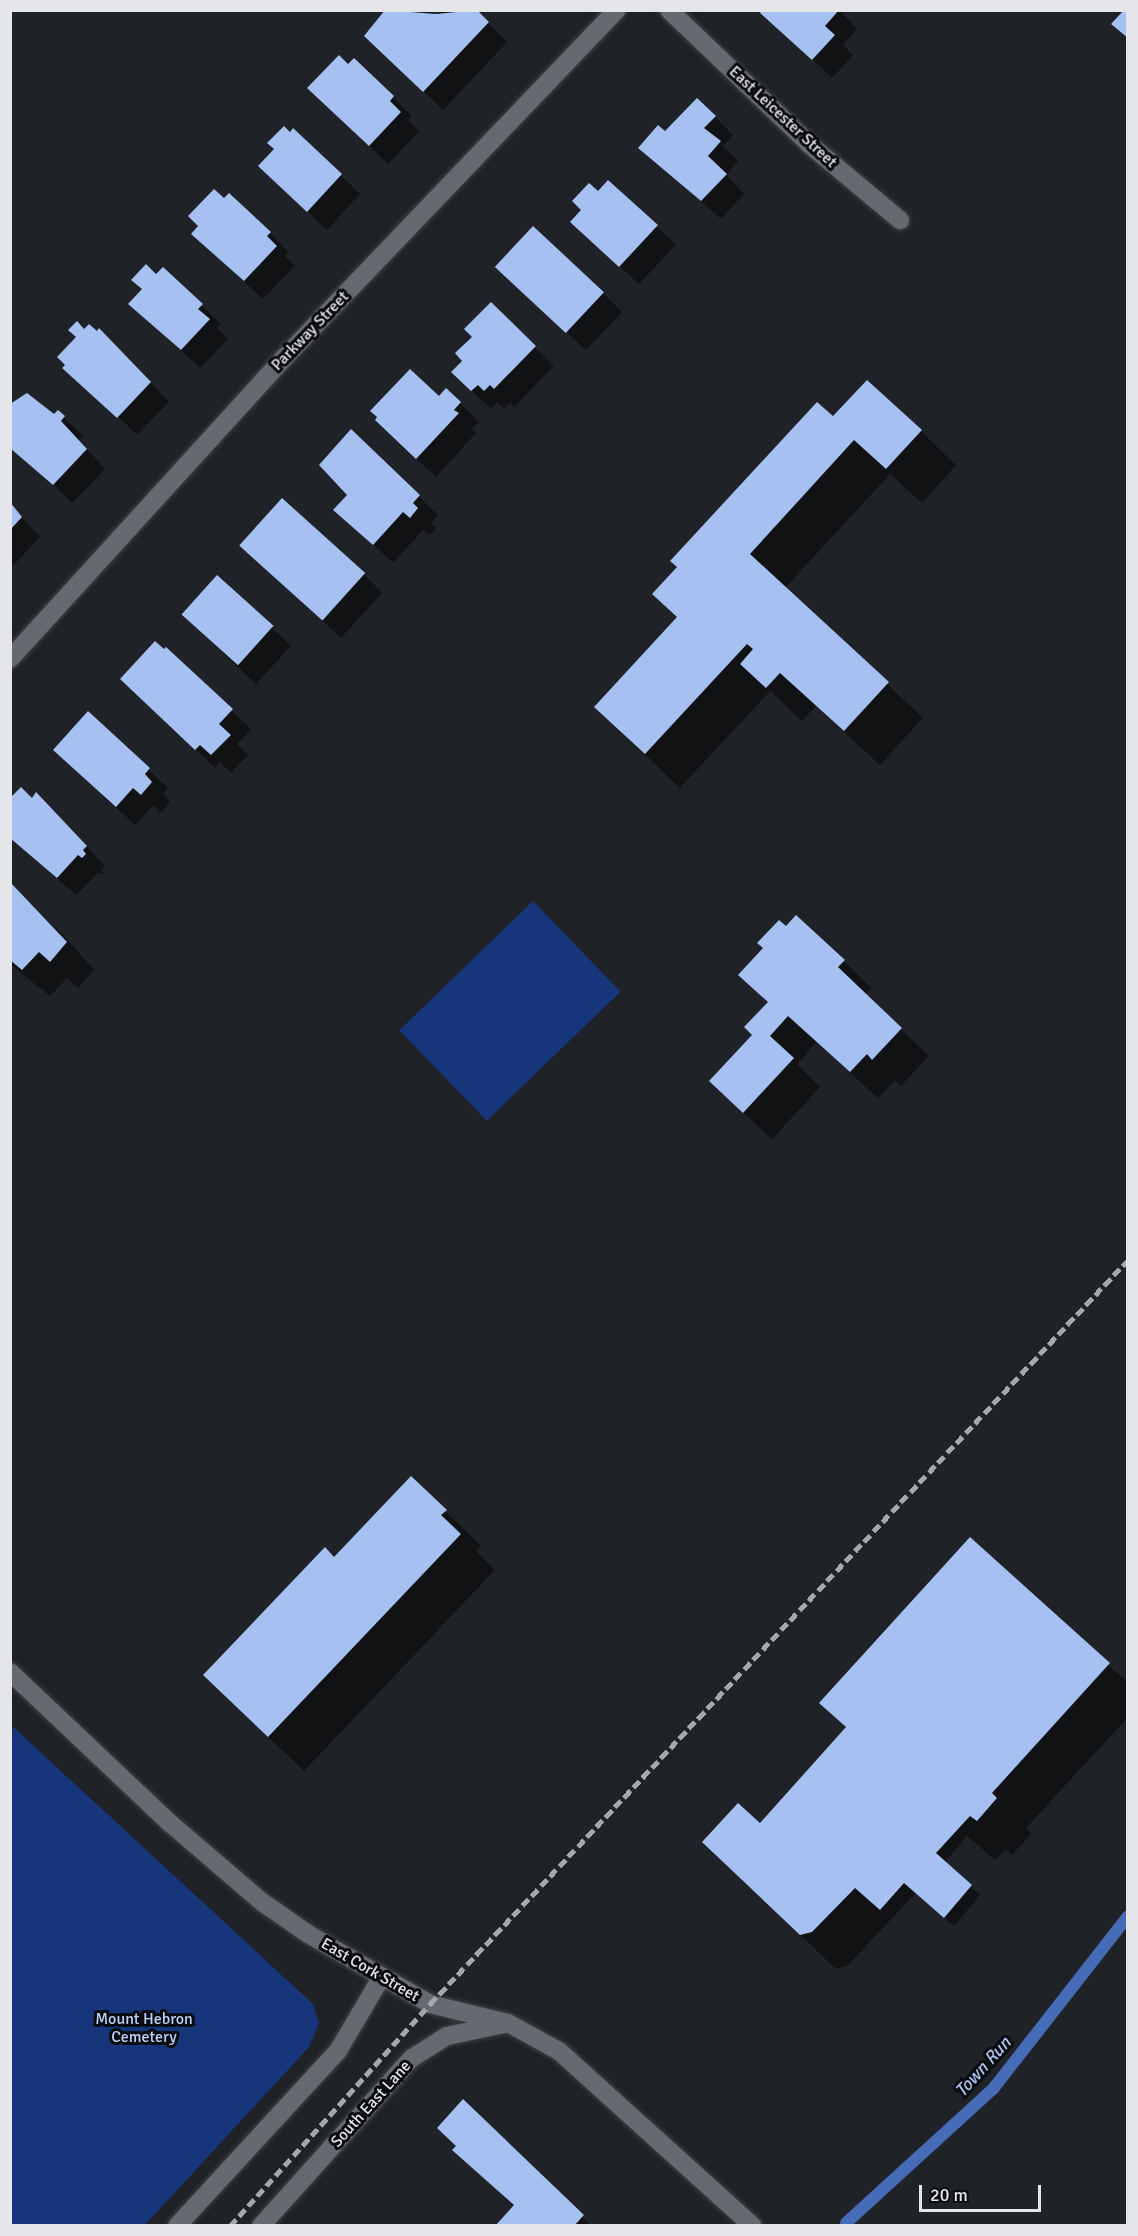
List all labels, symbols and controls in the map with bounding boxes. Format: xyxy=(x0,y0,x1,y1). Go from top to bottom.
street label: East Leicester Street xyxy=(725,62,841,172)
street label: Parkway Street xyxy=(267,287,353,375)
street label: East Cork Street xyxy=(318,1934,422,2006)
park label: Mount Hebron Cemetery xyxy=(95,2009,193,2047)
water label: Town Run xyxy=(950,2032,1016,2102)
street label: South East Lane xyxy=(327,2057,415,2151)
scale bar xyxy=(922,2173,1044,2211)
text: 20 m xyxy=(930,2184,968,2206)

